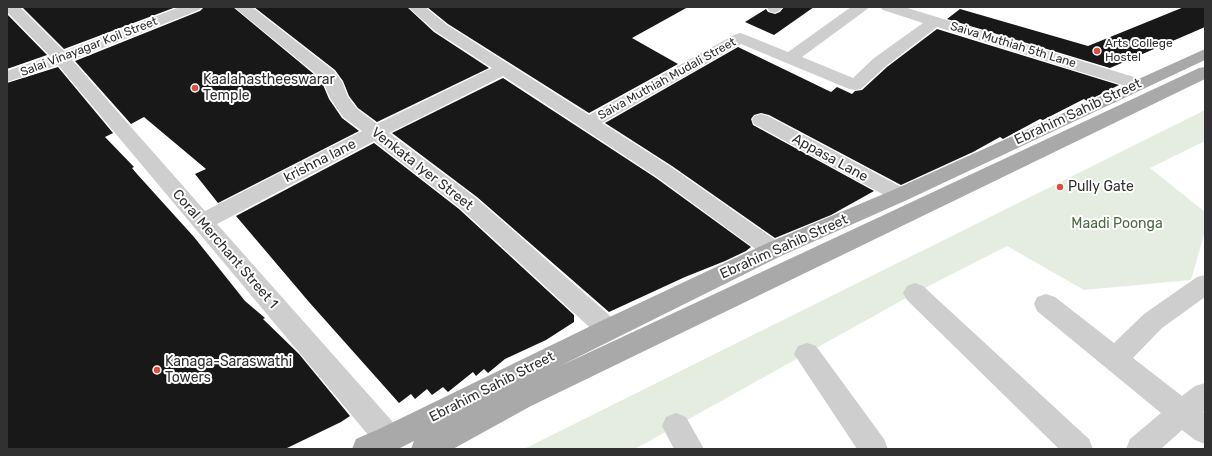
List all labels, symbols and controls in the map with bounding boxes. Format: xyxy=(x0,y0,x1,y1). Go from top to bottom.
street label: Salai Vinayagar Koil Street xyxy=(19,14,159,80)
street label: Saiva Muthiah 5th Lane xyxy=(948,19,1078,71)
street label: Saiva Muthiah Mudali Street xyxy=(596,35,738,123)
place label: Arts College Hostel xyxy=(1105,37,1173,65)
marker: Arts College Hostel xyxy=(1092,46,1102,56)
place label: Kaalahastheeswarar Temple xyxy=(203,72,335,104)
street label: Ebrahim Sahib Street xyxy=(1012,75,1144,149)
marker: Kaalahastheeswarar Temple xyxy=(190,83,200,93)
street label: Venkata Iyer Street xyxy=(368,124,476,214)
street label: Appasa Lane xyxy=(789,130,871,186)
street label: krishna lane xyxy=(281,136,359,186)
place label: Pully Gate xyxy=(1068,179,1134,195)
marker: Pully Gate xyxy=(1055,182,1065,192)
street label: Coral Merchant Street 1 xyxy=(169,186,281,312)
street label: Ebrahim Sahib Street xyxy=(717,211,851,283)
park label: Maadi Poonga xyxy=(1071,216,1163,232)
street label: Ebrahim Sahib Street xyxy=(427,348,557,426)
place label: Kanaga-Saraswathi Towers xyxy=(165,354,292,386)
marker: Kanaga-Saraswathi Towers xyxy=(152,365,162,375)

